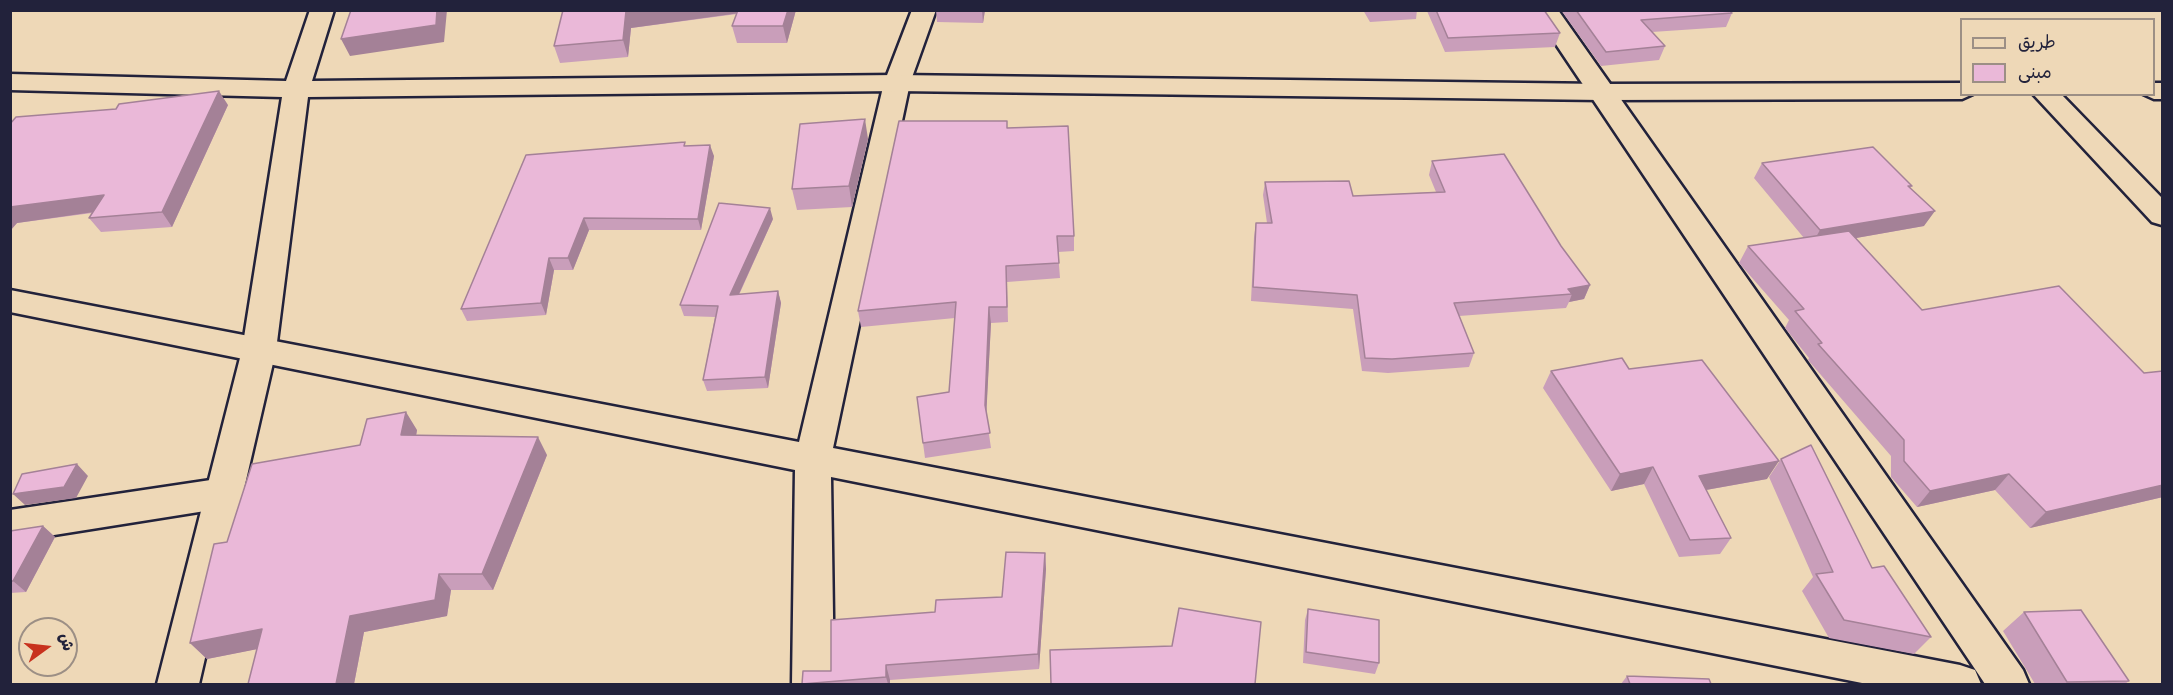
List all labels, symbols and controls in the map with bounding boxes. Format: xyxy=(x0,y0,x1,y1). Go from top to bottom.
legend xyxy=(1960,18,2155,96)
text: طريق xyxy=(2018,34,2056,55)
text: مبنى xyxy=(2018,64,2052,85)
north arrow xyxy=(18,617,78,677)
text: ش xyxy=(52,632,75,654)

